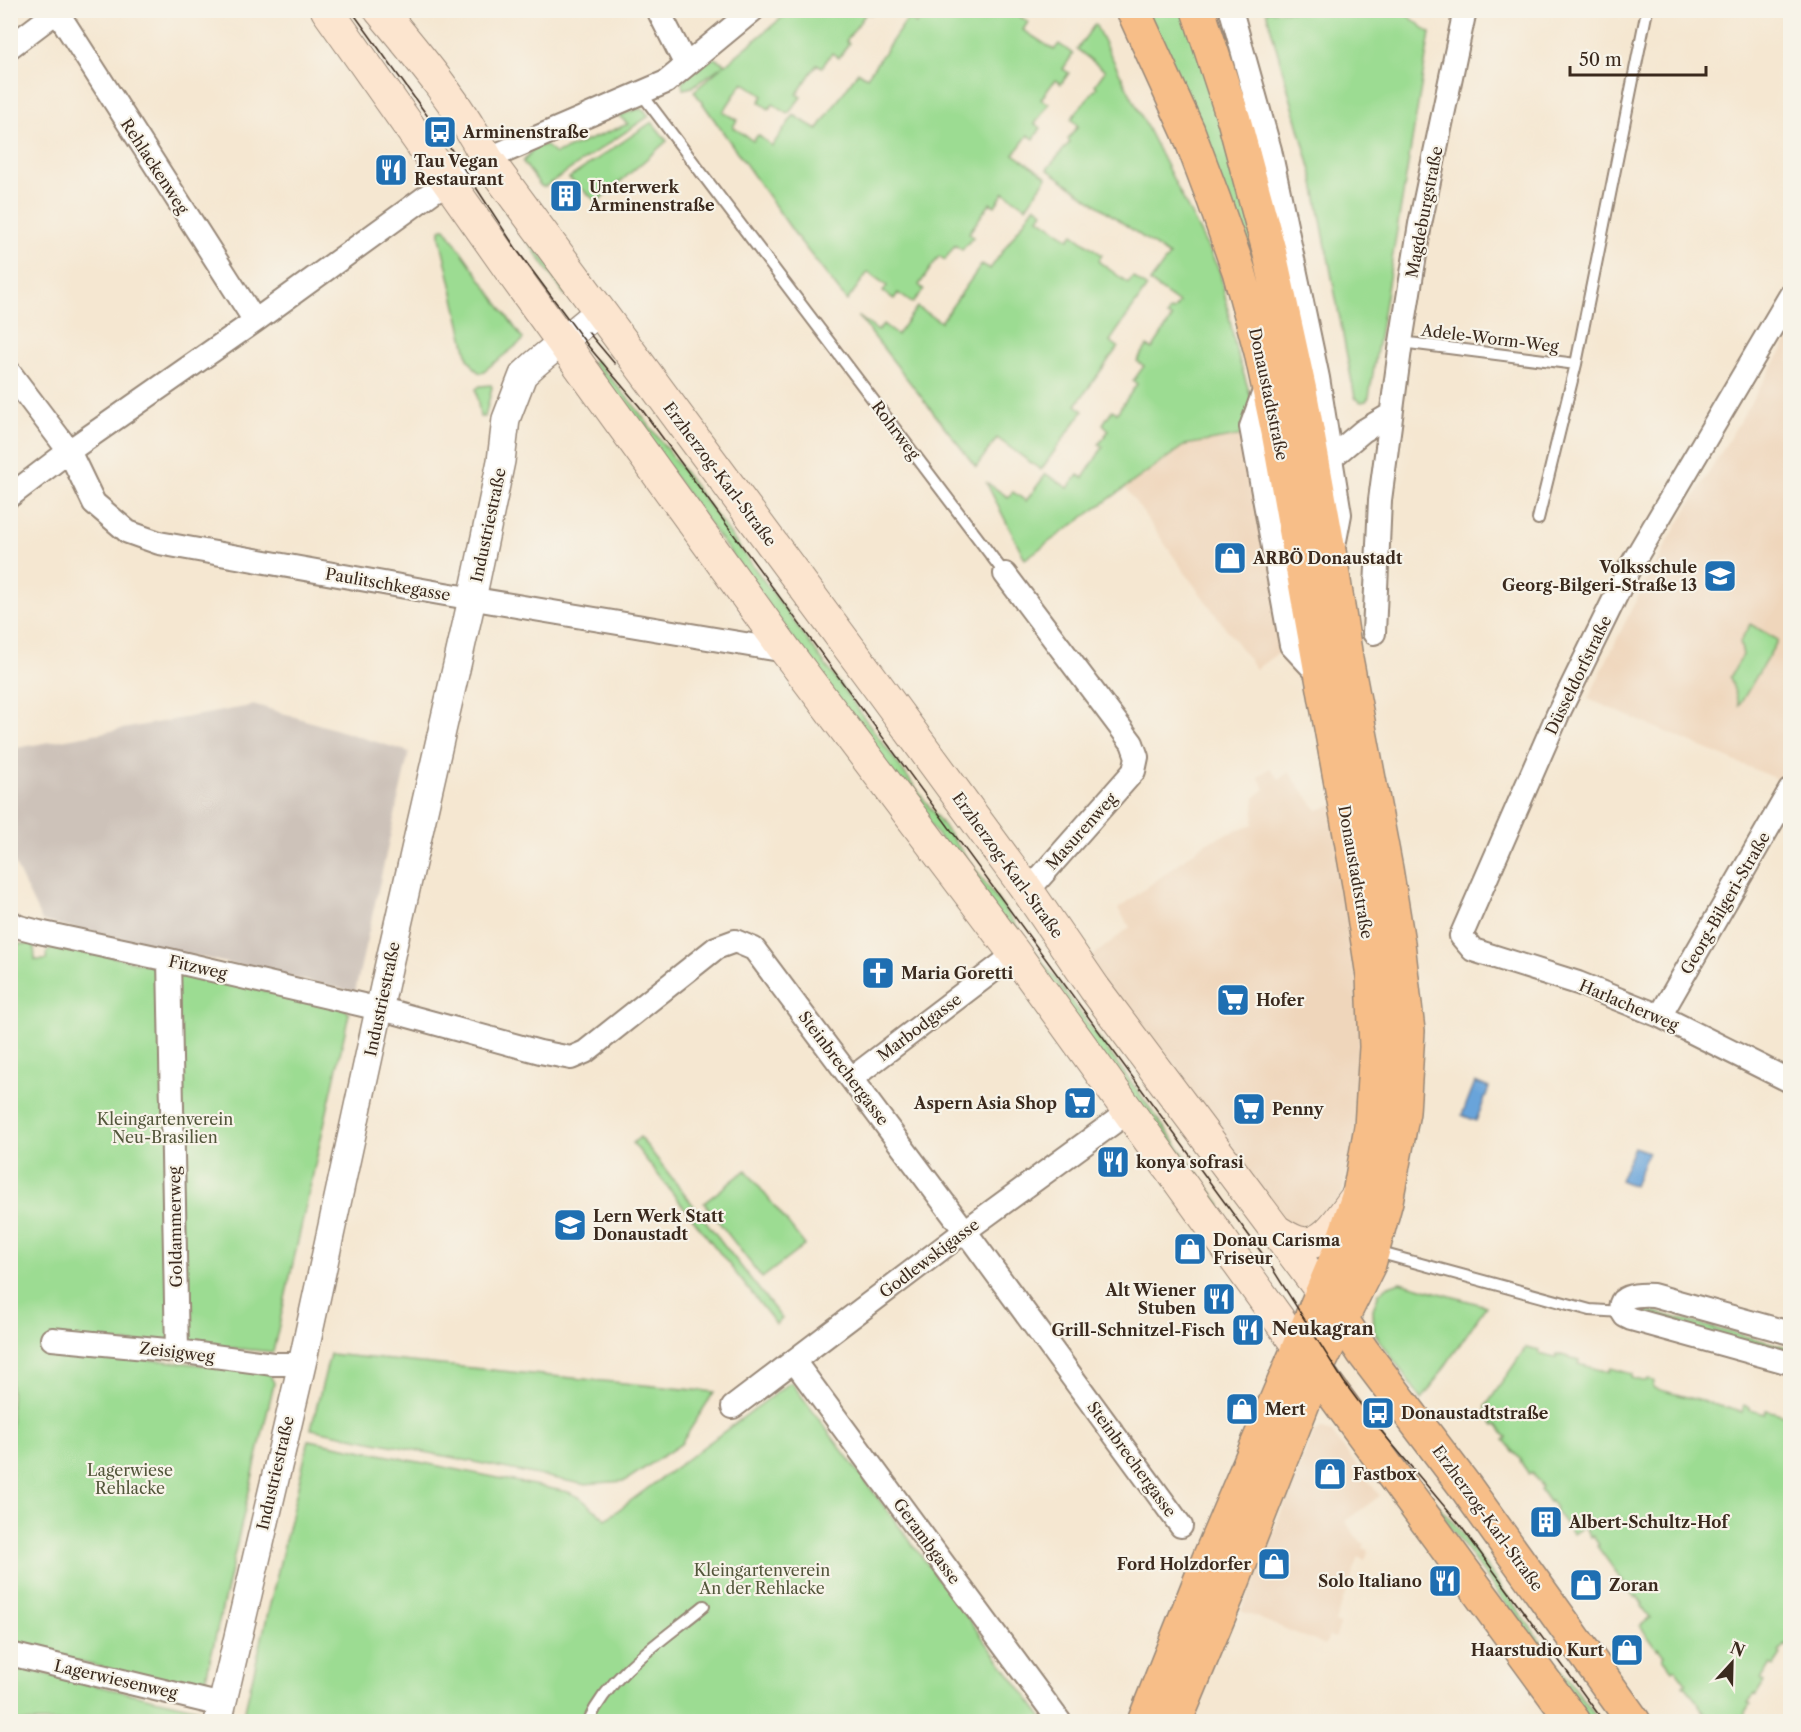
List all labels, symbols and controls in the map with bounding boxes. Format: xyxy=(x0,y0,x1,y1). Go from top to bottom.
scale bar xyxy=(1570,39,1706,77)
text: 50 m xyxy=(1579,49,1622,71)
bus stop icon: Arminenstraße xyxy=(422,114,458,150)
street label: Rehlackenweg xyxy=(117,115,194,218)
place label: Arminenstraße xyxy=(462,122,589,142)
street label: Magdeburgstraße xyxy=(1401,144,1447,280)
place label: Tau Vegan Restaurant xyxy=(414,151,504,189)
restaurant icon: Tau Vegan Restaurant xyxy=(373,152,409,188)
place label: Unterwerk Arminenstraße xyxy=(588,177,715,215)
building icon: Unterwerk Arminenstraße xyxy=(548,178,584,214)
street label: Adele-Worm-Weg xyxy=(1419,320,1560,356)
street label: Donaustadtstraße xyxy=(1245,326,1293,462)
street label: Rohrweg xyxy=(867,397,925,464)
street label: Erzherzog-Karl-Straße xyxy=(659,398,781,550)
street label: Industriestraße xyxy=(466,466,510,584)
shop icon: ARBÖ Donaustadt xyxy=(1212,540,1248,576)
place label: ARBÖ Donaustadt xyxy=(1252,547,1403,568)
place label: Volksschule Georg-Bilgeri-Straße 13 xyxy=(1502,557,1697,595)
school or university icon: Volksschule Georg-Bilgeri-Straße 13 xyxy=(1702,558,1738,594)
street label: Paulitschkegasse xyxy=(324,563,452,605)
street label: Düsseldorfstraße xyxy=(1541,612,1615,738)
street label: Erzherzog-Karl-Straße xyxy=(948,788,1068,942)
street label: Masurenweg xyxy=(1041,788,1121,874)
street label: Donaustadtstraße xyxy=(1334,804,1378,940)
street label: Georg-Bilgeri-Straße xyxy=(1676,828,1774,978)
street label: Industriestraße xyxy=(360,940,404,1058)
street label: Fitzweg xyxy=(167,951,230,984)
church icon: Maria Goretti xyxy=(860,955,896,991)
place label: Maria Goretti xyxy=(901,963,1014,983)
street label: Harlacherweg xyxy=(1576,975,1682,1035)
supermarket icon: Hofer xyxy=(1215,982,1251,1018)
street label: Marbodgasse xyxy=(873,989,965,1065)
place label: Hofer xyxy=(1256,990,1304,1010)
street label: Steinbrechergasse xyxy=(794,1007,894,1129)
supermarket icon: Aspern Asia Shop xyxy=(1062,1085,1098,1121)
supermarket icon: Penny xyxy=(1231,1091,1267,1127)
place label: Aspern Asia Shop xyxy=(913,1093,1057,1113)
place label: Penny xyxy=(1272,1099,1325,1119)
park label: Kleingartenverein Neu-Brasilien xyxy=(97,1109,233,1147)
restaurant icon: konya sofrasi xyxy=(1095,1144,1131,1180)
place label: konya sofrasi xyxy=(1136,1152,1244,1172)
street label: Goldammerweg xyxy=(164,1166,186,1288)
place label: Lern Werk Statt Donaustadt xyxy=(593,1206,725,1244)
school or university icon: Lern Werk Statt Donaustadt xyxy=(552,1207,588,1243)
street label: Godlewskigasse xyxy=(875,1214,983,1302)
place label: Donau Carisma Friseur xyxy=(1213,1230,1341,1268)
shop icon: Donau Carisma Friseur xyxy=(1172,1231,1208,1267)
place label: Alt Wiener Stuben xyxy=(1104,1280,1196,1318)
restaurant icon: Alt Wiener Stuben xyxy=(1201,1281,1237,1317)
restaurant icon: Grill-Schnitzel-Fisch xyxy=(1230,1312,1266,1348)
district label: Neukagran xyxy=(1272,1318,1375,1340)
place label: Grill-Schnitzel-Fisch xyxy=(1052,1320,1225,1340)
street label: Zeisigweg xyxy=(138,1337,216,1367)
shop icon: Mert xyxy=(1224,1391,1260,1427)
bus stop icon: Donaustadtstraße xyxy=(1360,1395,1396,1431)
street label: Steinbrechergasse xyxy=(1083,1397,1181,1521)
place label: Mert xyxy=(1265,1399,1306,1419)
place label: Donaustadtstraße xyxy=(1401,1403,1549,1423)
street label: Industriestraße xyxy=(252,1414,298,1532)
street label: Erzherzog-Karl-Straße xyxy=(1428,1441,1548,1595)
shop icon: Fastbox xyxy=(1312,1456,1348,1492)
park label: Lagerwiese Rehlacke xyxy=(87,1460,173,1498)
place label: Fastbox xyxy=(1353,1464,1417,1484)
street label: Gerambgasse xyxy=(889,1494,965,1588)
building icon: Albert-Schultz-Hof xyxy=(1528,1504,1564,1540)
place label: Albert-Schultz-Hof xyxy=(1568,1512,1730,1532)
shop icon: Ford Holzdorfer xyxy=(1256,1546,1292,1582)
place label: Ford Holzdorfer xyxy=(1117,1554,1251,1574)
park label: Kleingartenverein An der Rehlacke xyxy=(694,1560,830,1598)
restaurant icon: Solo Italiano xyxy=(1427,1563,1463,1599)
shop icon: Zoran xyxy=(1568,1567,1604,1603)
place label: Solo Italiano xyxy=(1318,1571,1422,1591)
place label: Zoran xyxy=(1609,1575,1659,1595)
shop icon: Haarstudio Kurt xyxy=(1609,1632,1645,1668)
north arrow xyxy=(1702,1633,1762,1693)
text: N xyxy=(1727,1637,1748,1661)
place label: Haarstudio Kurt xyxy=(1471,1640,1605,1660)
street label: Lagerwiesenweg xyxy=(52,1655,180,1703)

